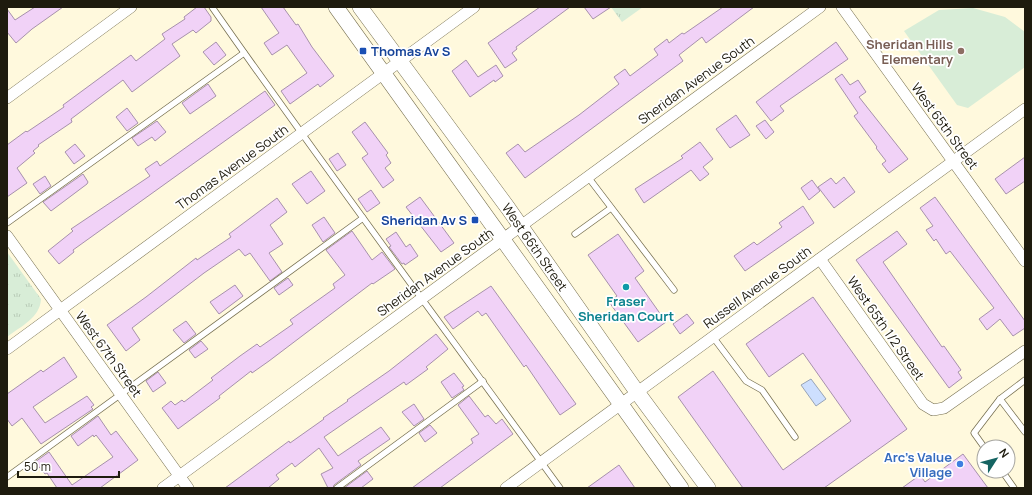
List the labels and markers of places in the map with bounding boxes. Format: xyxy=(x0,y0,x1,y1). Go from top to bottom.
place label: Sheridan Hills Elementary xyxy=(866,35,954,68)
place label: Thomas Av S xyxy=(371,42,451,60)
marker: Thomas Av S xyxy=(358,46,368,56)
marker: Sheridan Hills Elementary xyxy=(956,46,966,56)
place label: Sheridan Av S xyxy=(381,211,467,229)
marker: Sheridan Av S xyxy=(470,215,480,225)
marker: Fraser Sheridan Court xyxy=(621,282,631,292)
place label: Fraser Sheridan Court xyxy=(578,292,674,325)
place label: Arc's Value Village xyxy=(884,448,952,481)
marker: Arc's Value Village xyxy=(955,459,965,469)

